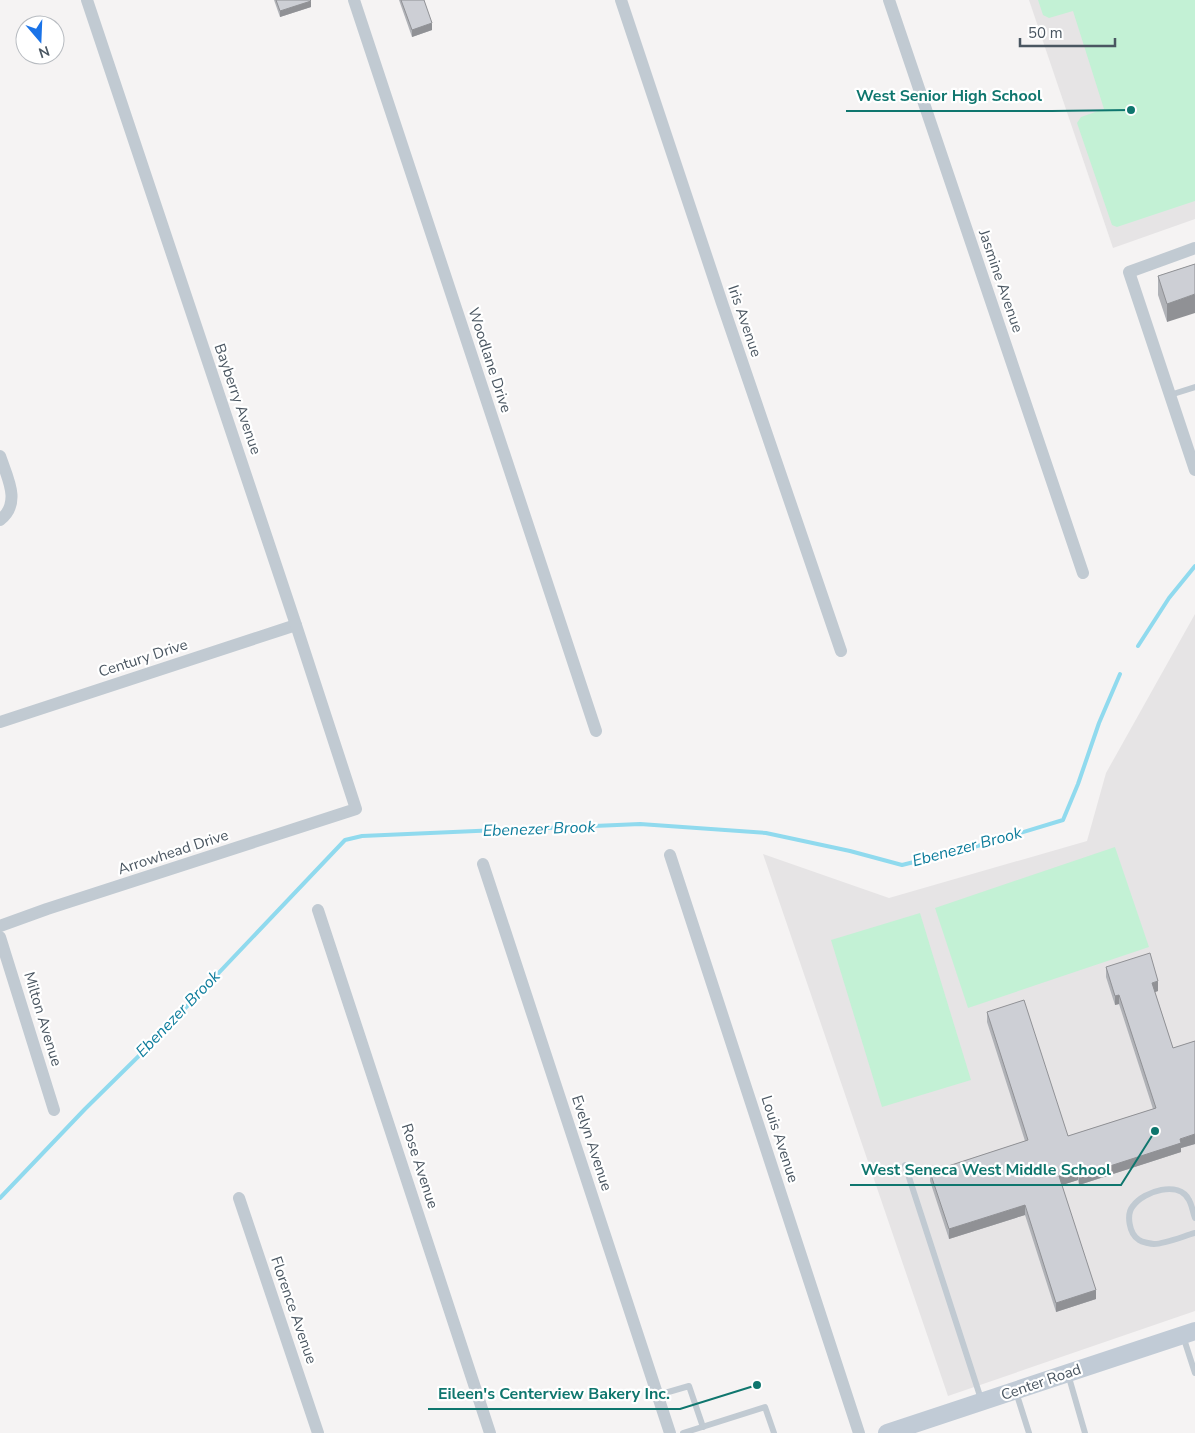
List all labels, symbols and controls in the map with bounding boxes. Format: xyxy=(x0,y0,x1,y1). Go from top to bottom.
north arrow xyxy=(15,15,65,65)
scale bar xyxy=(1020,15,1115,47)
text: 50 m xyxy=(1028,23,1063,43)
text: N xyxy=(36,41,52,63)
callout: West Senior High School xyxy=(846,80,1052,111)
text: West Senior High School xyxy=(856,85,1042,107)
street label: Jasmine Avenue xyxy=(974,226,1028,335)
street label: Iris Avenue xyxy=(723,282,767,360)
street label: Woodlane Drive xyxy=(464,305,516,415)
street label: Bayberry Avenue xyxy=(210,341,266,457)
street label: Century Drive xyxy=(96,634,190,682)
water label: Ebenezer Brook xyxy=(482,816,597,842)
water label: Ebenezer Brook xyxy=(910,822,1025,872)
street label: Arrowhead Drive xyxy=(115,825,231,879)
water label: Ebenezer Brook xyxy=(131,965,226,1062)
street label: Milton Avenue xyxy=(19,969,67,1069)
street label: Evelyn Avenue xyxy=(567,1093,617,1193)
street label: Louis Avenue xyxy=(757,1093,803,1185)
street label: Rose Avenue xyxy=(397,1121,443,1211)
callout: West Seneca West Middle School xyxy=(850,1154,1121,1185)
text: West Seneca West Middle School xyxy=(861,1159,1111,1181)
street label: Florence Avenue xyxy=(266,1254,322,1366)
street label: Center Road xyxy=(998,1359,1084,1405)
callout: Eileen's Centerview Bakery Inc. xyxy=(428,1378,680,1409)
text: Eileen's Centerview Bakery Inc. xyxy=(438,1383,670,1405)

